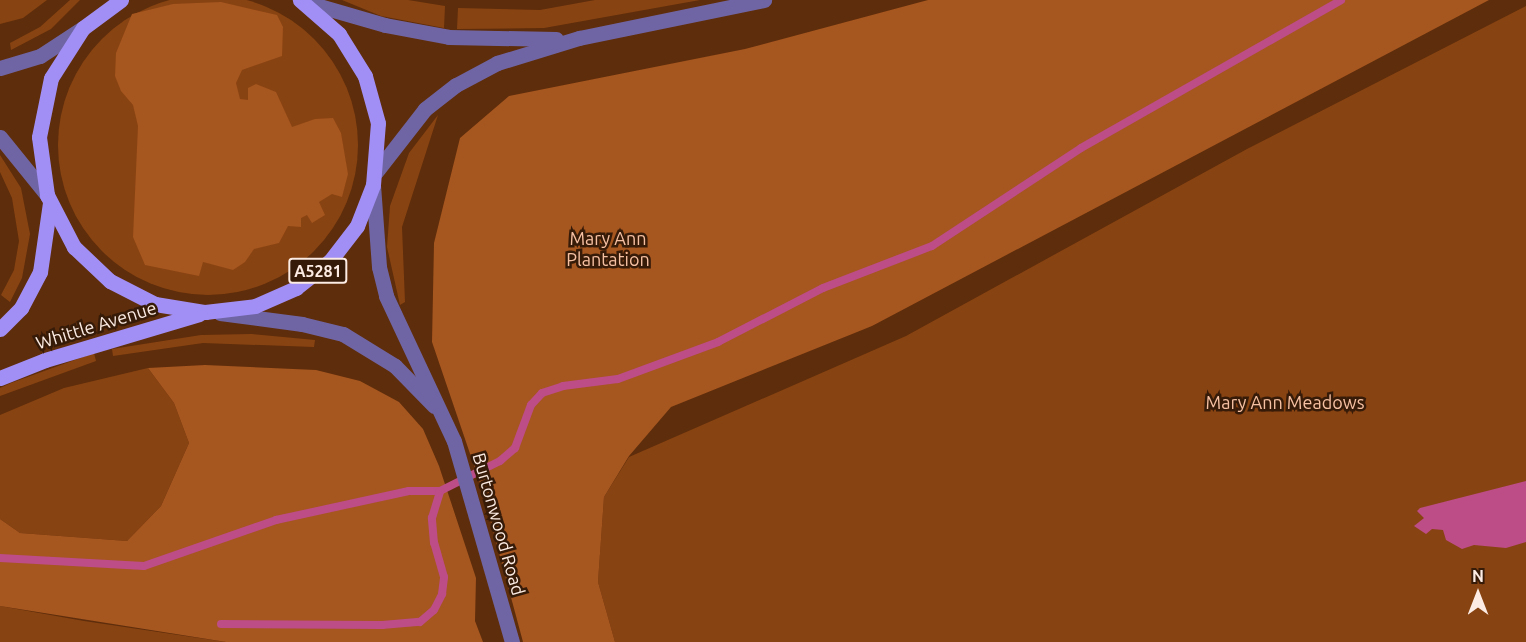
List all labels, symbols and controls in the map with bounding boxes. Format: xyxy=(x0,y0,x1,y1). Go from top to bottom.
park label: Mary Ann Plantation xyxy=(566,228,650,270)
road number: A5281 xyxy=(288,258,348,284)
street label: Whittle Avenue xyxy=(33,296,159,354)
park label: Mary Ann Meadows xyxy=(1206,391,1364,413)
street label: Burtonwood Road xyxy=(468,450,530,598)
north arrow xyxy=(1448,564,1508,624)
text: N xyxy=(1472,567,1484,585)

